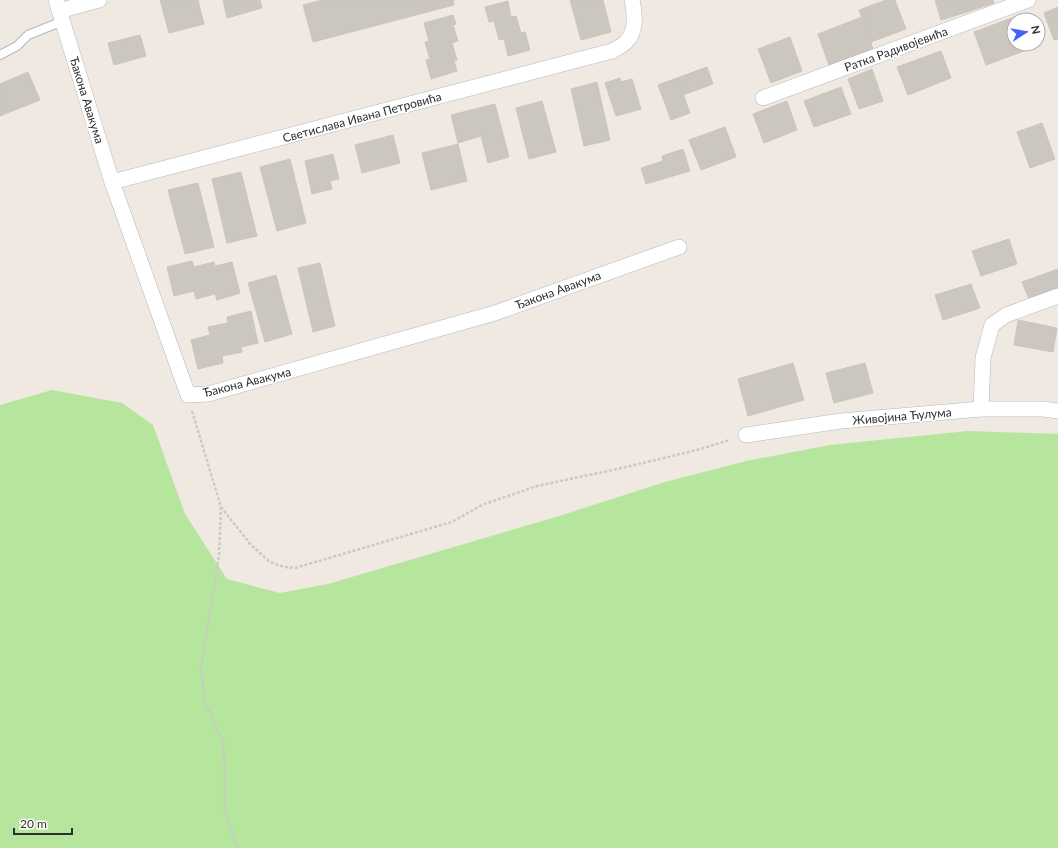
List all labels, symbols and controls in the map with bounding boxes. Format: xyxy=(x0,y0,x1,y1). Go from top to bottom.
north arrow xyxy=(1006,12,1046,52)
street label: Ратка Радивојевића xyxy=(842,23,950,75)
text: N xyxy=(1029,24,1044,35)
street label: Ђакона Авакума xyxy=(67,55,107,145)
street label: Светислава Ивана Петровића xyxy=(281,89,443,145)
street label: Ђакона Авакума xyxy=(513,268,603,312)
street label: Ђакона Авакума xyxy=(201,364,293,400)
street label: Живојина Ћулума xyxy=(852,404,952,428)
scale bar xyxy=(14,810,72,836)
text: 20 m xyxy=(20,816,47,831)

